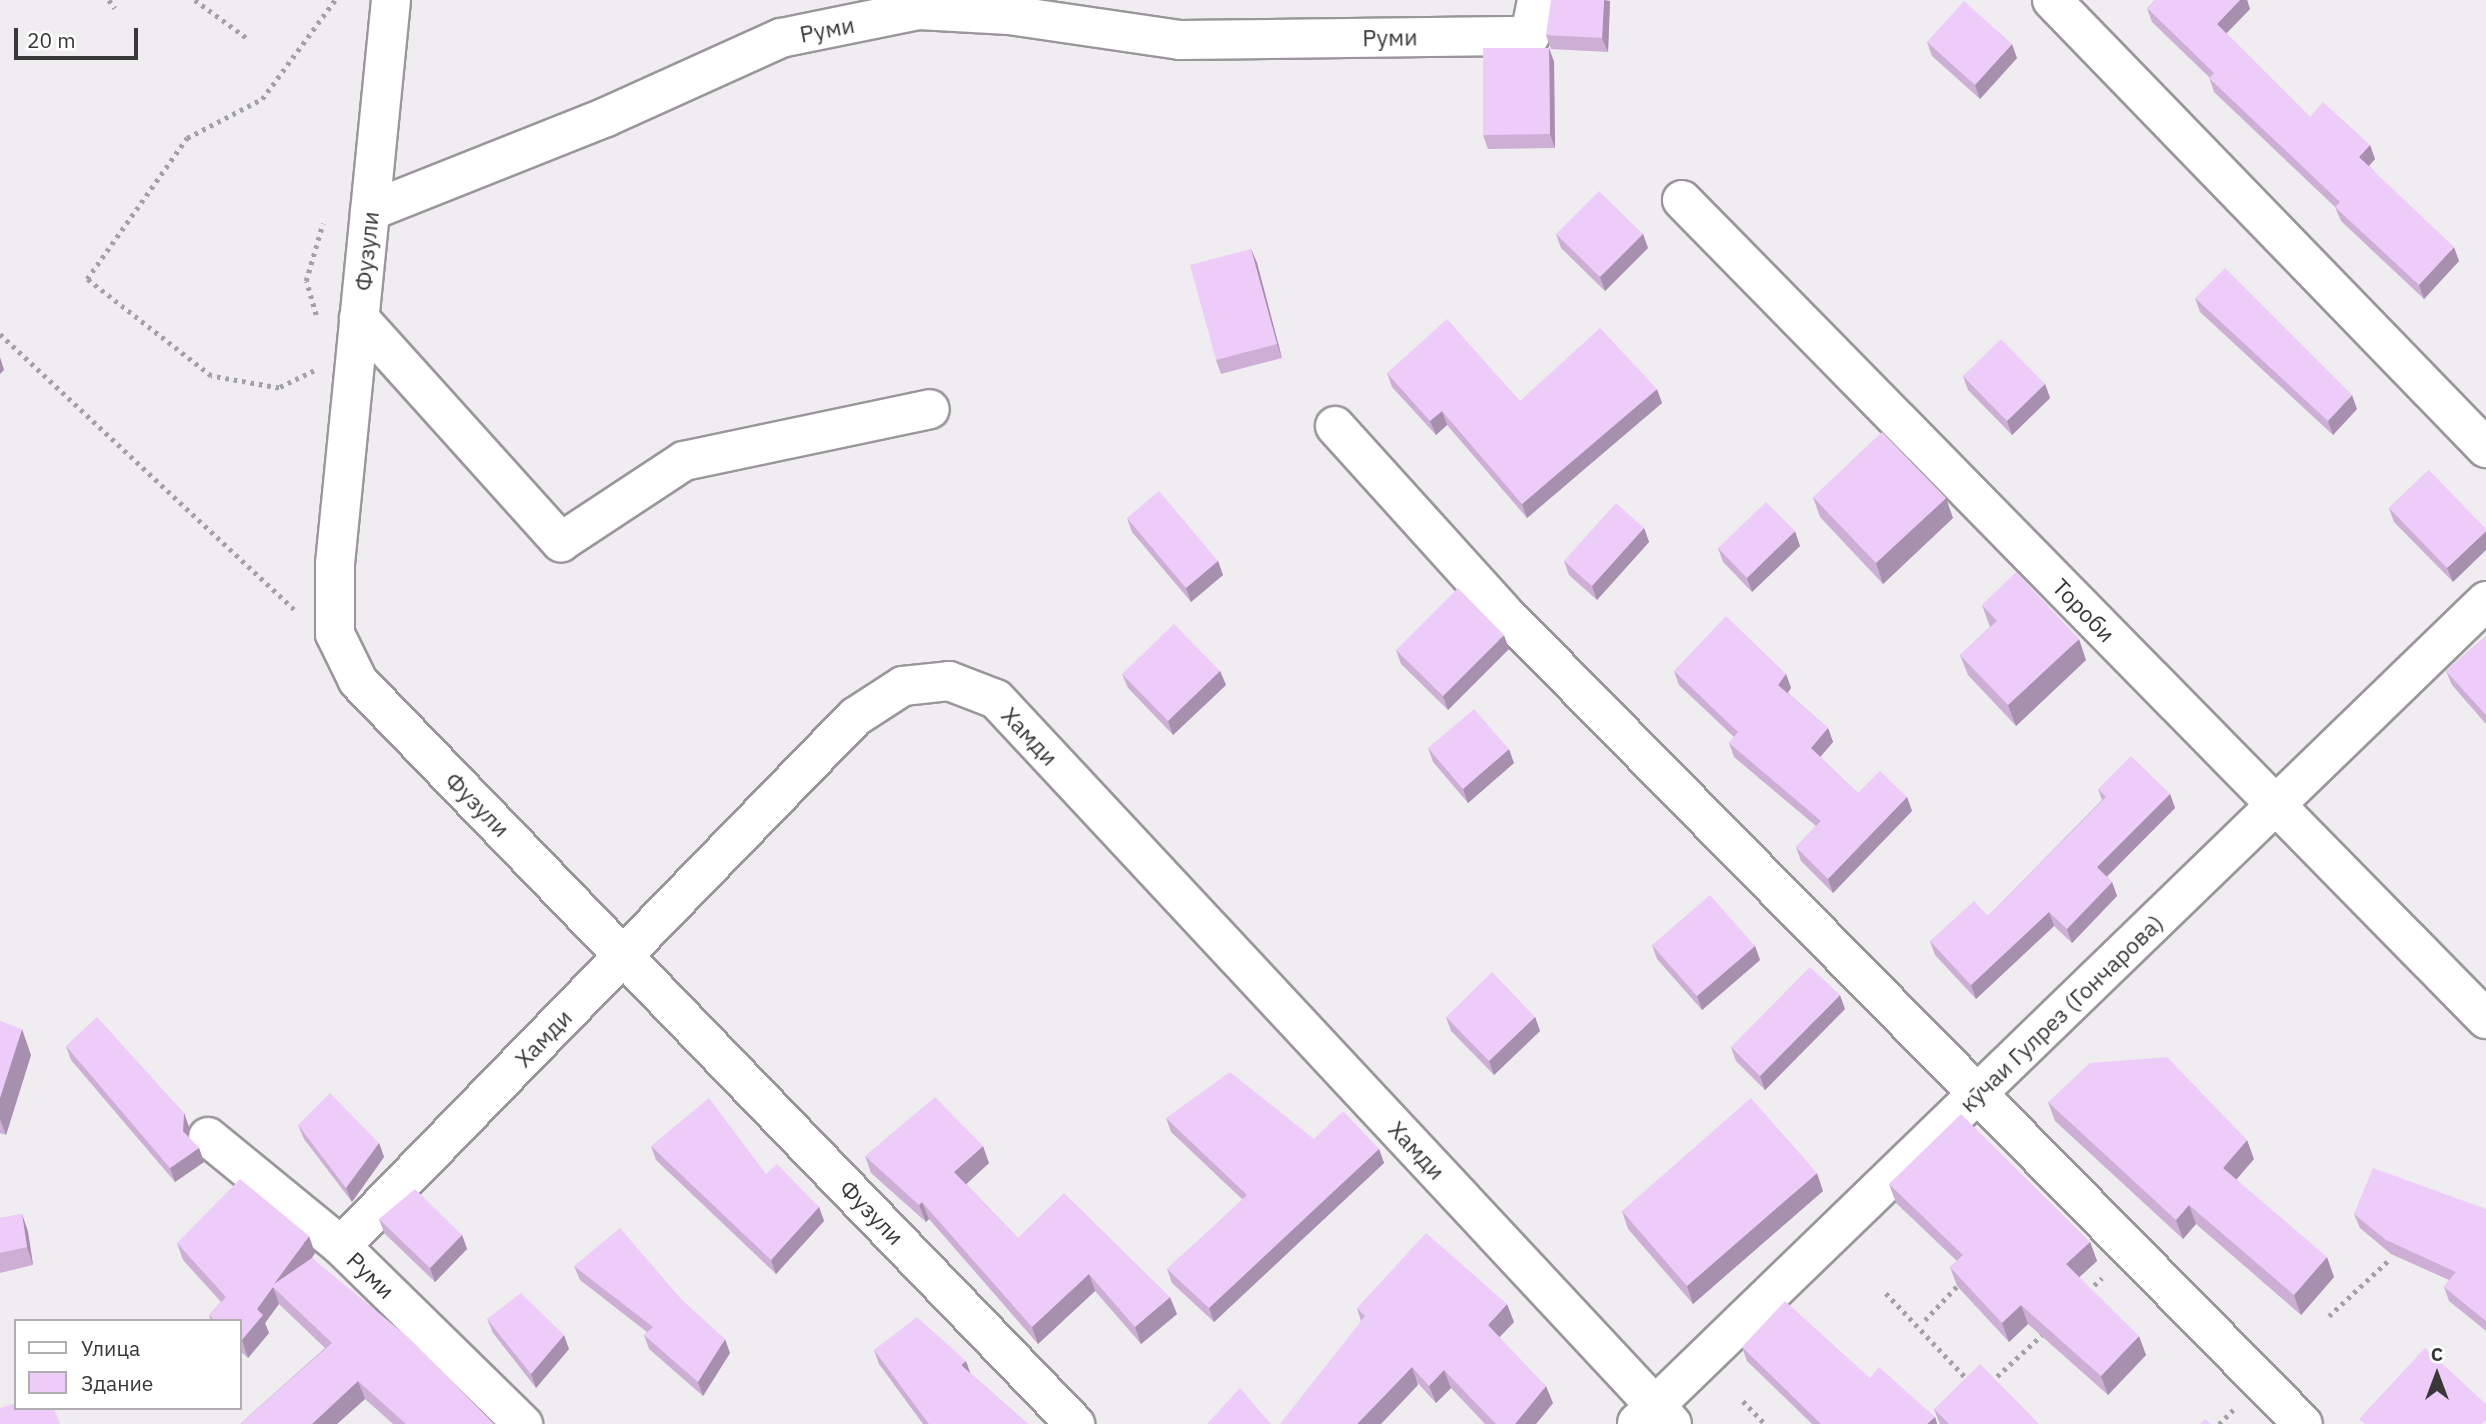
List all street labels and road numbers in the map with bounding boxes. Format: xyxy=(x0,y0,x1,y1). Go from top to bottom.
street label: Руми xyxy=(797,10,857,48)
street label: Руми xyxy=(1362,23,1418,51)
street label: Фузули xyxy=(348,210,384,292)
street label: Тороби xyxy=(2047,573,2121,647)
street label: Хамди xyxy=(996,701,1064,771)
street label: Фузули xyxy=(440,766,516,842)
street label: кӯчаи Гулрез (Гончарова) xyxy=(1954,909,2168,1117)
street label: Хамди xyxy=(509,1003,577,1073)
street label: Хамди xyxy=(1383,1115,1451,1185)
street label: Фузули xyxy=(834,1174,910,1250)
street label: Руми xyxy=(342,1246,400,1304)

